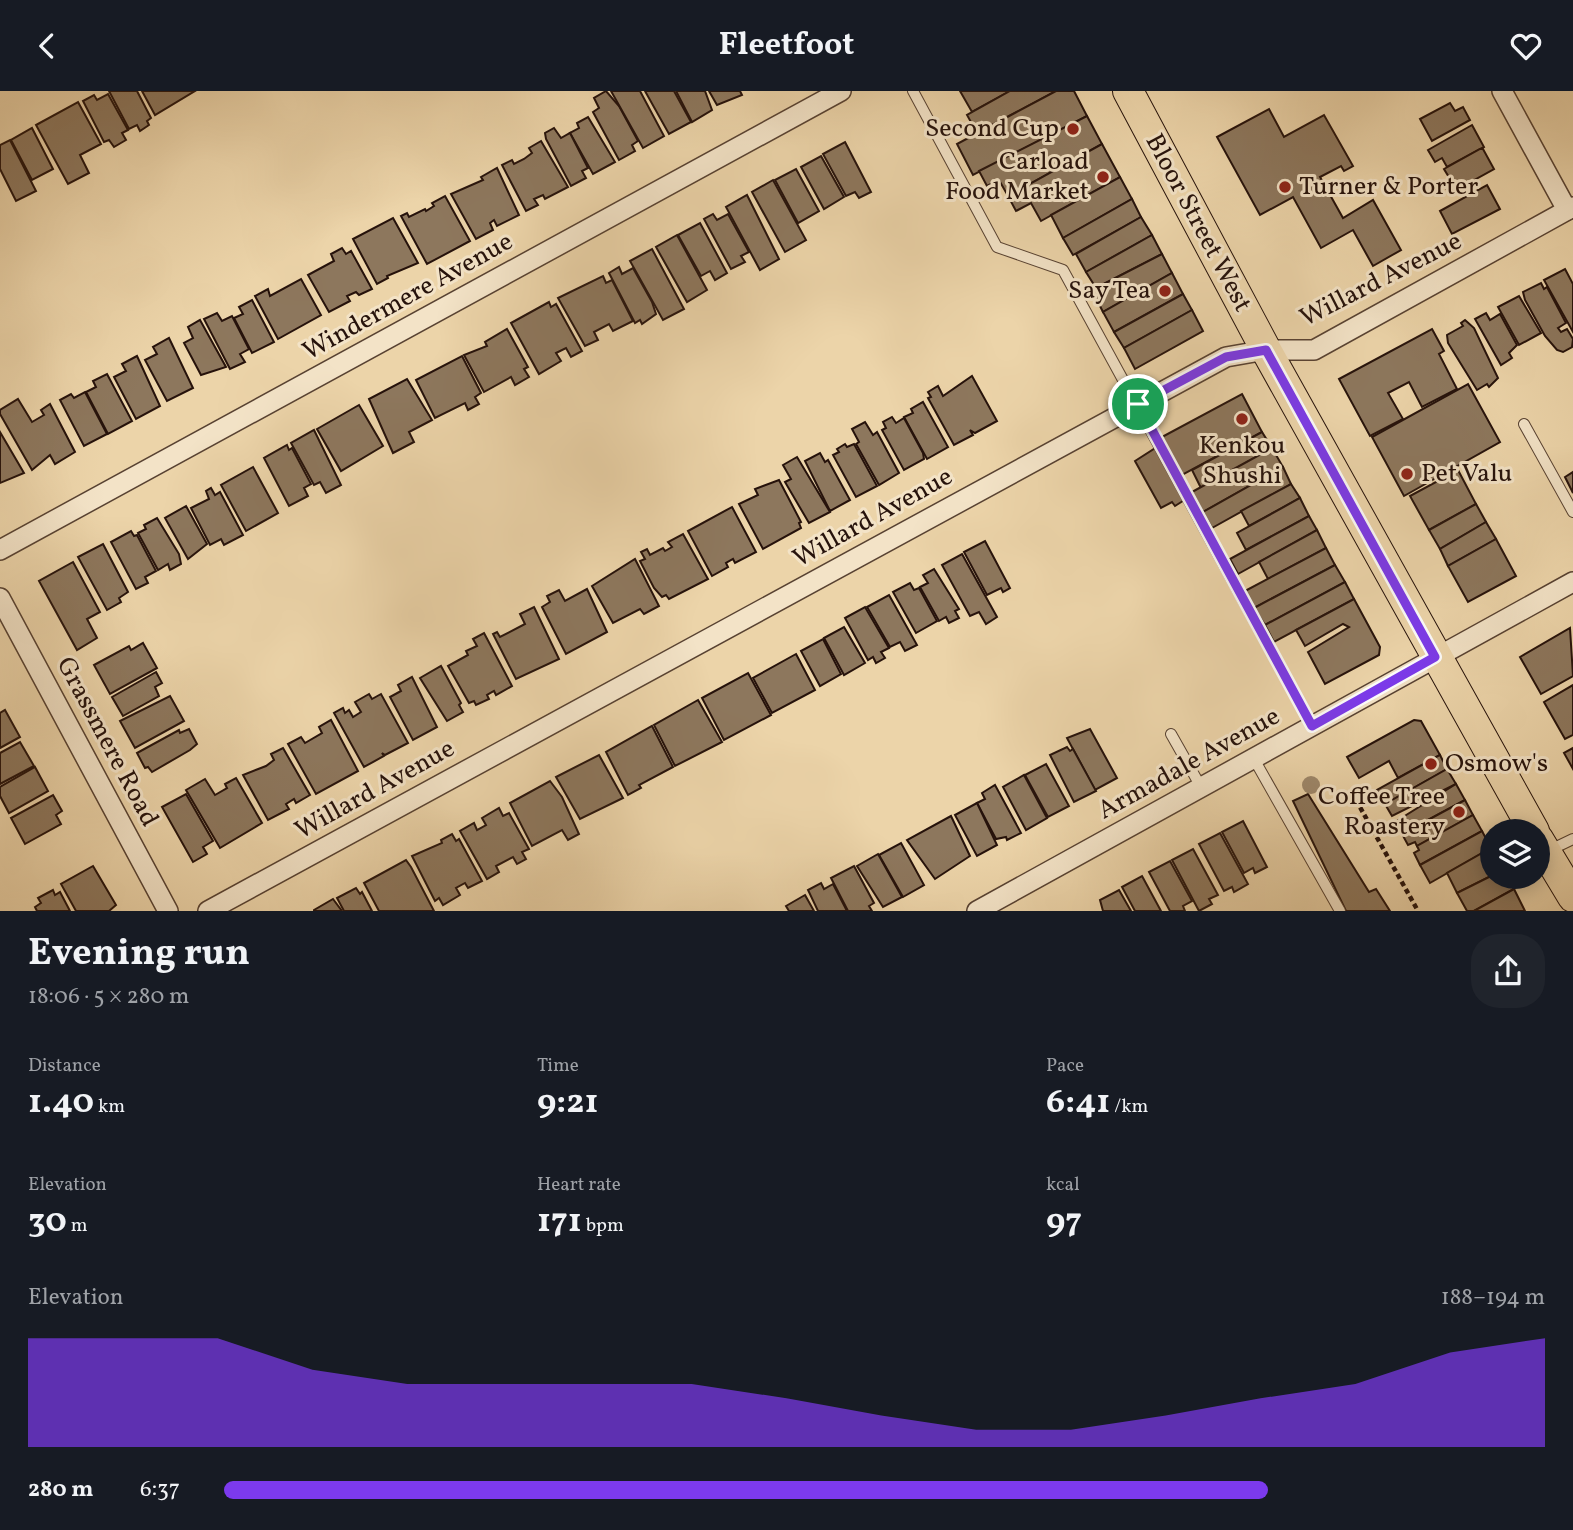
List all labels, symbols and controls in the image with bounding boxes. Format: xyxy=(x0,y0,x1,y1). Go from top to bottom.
text: Fleetfoot xyxy=(719,24,854,68)
icon: back xyxy=(28,27,66,65)
icon: heart xyxy=(1507,27,1545,65)
place label: Second Cup xyxy=(925,111,1059,147)
marker: Second Cup xyxy=(1065,121,1081,137)
street label: Bloor Street West xyxy=(1136,128,1260,318)
place label: Carload Food Market xyxy=(945,144,1089,210)
marker: Carload Food Market xyxy=(1095,169,1111,185)
place label: Turner & Porter xyxy=(1299,169,1478,205)
marker: Turner & Porter xyxy=(1277,179,1293,195)
street label: Windermere Avenue xyxy=(296,224,520,370)
street label: Willard Avenue xyxy=(1294,224,1468,336)
place label: Say Tea xyxy=(1068,273,1151,309)
marker: Say Tea xyxy=(1157,283,1173,299)
pin xyxy=(1108,374,1168,434)
icon: arrive xyxy=(1119,385,1157,423)
marker: Kenkou Shushi xyxy=(1234,411,1250,427)
place label: Kenkou Shushi xyxy=(1199,428,1285,494)
place label: Pet Valu xyxy=(1421,456,1512,492)
street label: Willard Avenue xyxy=(787,459,959,577)
marker: Pet Valu xyxy=(1399,466,1415,482)
street label: Grassmere Road xyxy=(47,651,167,833)
street label: Armadale Avenue xyxy=(1091,699,1287,829)
street label: Willard Avenue xyxy=(289,731,461,849)
place label: Osmow's xyxy=(1445,746,1548,782)
marker: Osmow's xyxy=(1423,756,1439,772)
place label: Coffee Tree Roastery xyxy=(1318,779,1445,845)
marker: Coffee Tree Roastery xyxy=(1451,804,1467,820)
map controls xyxy=(1480,819,1550,889)
button: layers xyxy=(1480,819,1550,889)
text: Evening run xyxy=(28,928,250,981)
button: share xyxy=(1471,934,1545,1008)
text: 18:06 · 5 × 280 m xyxy=(28,981,189,1013)
text: Distance xyxy=(28,1053,101,1079)
text: Time xyxy=(537,1053,579,1079)
text: Pace xyxy=(1046,1053,1084,1079)
text: 1.40 xyxy=(28,1079,94,1127)
text: 9:21 xyxy=(537,1079,599,1127)
text: 6:41 xyxy=(1046,1079,1110,1127)
text: km xyxy=(94,1094,125,1120)
text: /km xyxy=(1110,1094,1148,1120)
text: Elevation xyxy=(28,1172,107,1198)
text: Heart rate xyxy=(537,1172,621,1198)
text: kcal xyxy=(1046,1172,1080,1198)
text: 30 xyxy=(28,1198,67,1246)
text: 171 xyxy=(537,1198,582,1246)
text: 97 xyxy=(1046,1198,1082,1246)
text: m xyxy=(67,1213,88,1239)
text: bpm xyxy=(582,1213,624,1239)
text: Elevation xyxy=(28,1282,124,1314)
text: 188–194 m xyxy=(1441,1282,1545,1314)
text: 280 m xyxy=(28,1474,94,1506)
text: 6:37 xyxy=(140,1474,180,1506)

